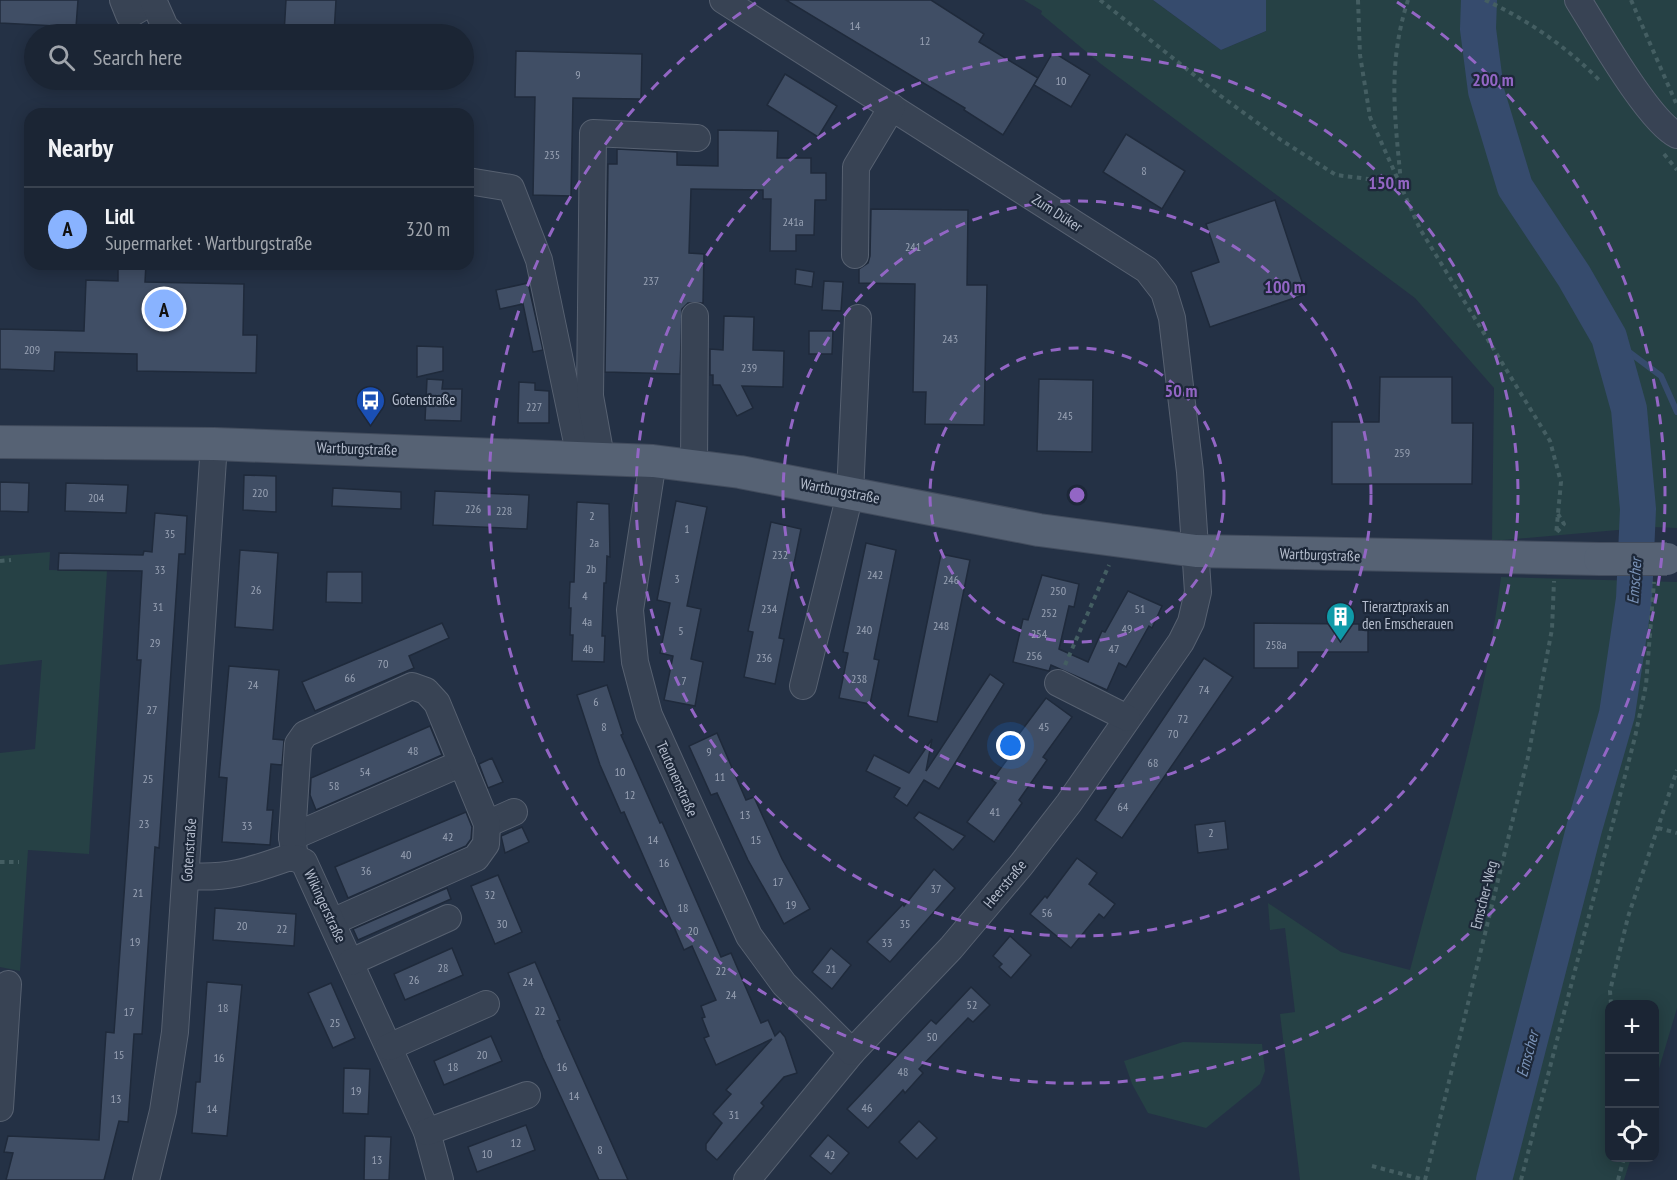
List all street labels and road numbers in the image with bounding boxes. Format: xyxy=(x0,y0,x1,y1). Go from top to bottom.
street label: Zum Düker xyxy=(1029,189,1087,236)
street label: Wartburgstraße xyxy=(316,438,398,459)
street label: Wartburgstraße xyxy=(799,473,881,508)
street label: Wartburgstraße xyxy=(1279,544,1361,565)
street label: Teutonenstraße xyxy=(652,738,703,819)
street label: Gotenstraße xyxy=(177,818,200,882)
street label: Heerstraße xyxy=(979,856,1030,912)
street label: Emscher-Weg xyxy=(1466,859,1501,931)
street label: Wikingerstraße xyxy=(300,866,351,945)

